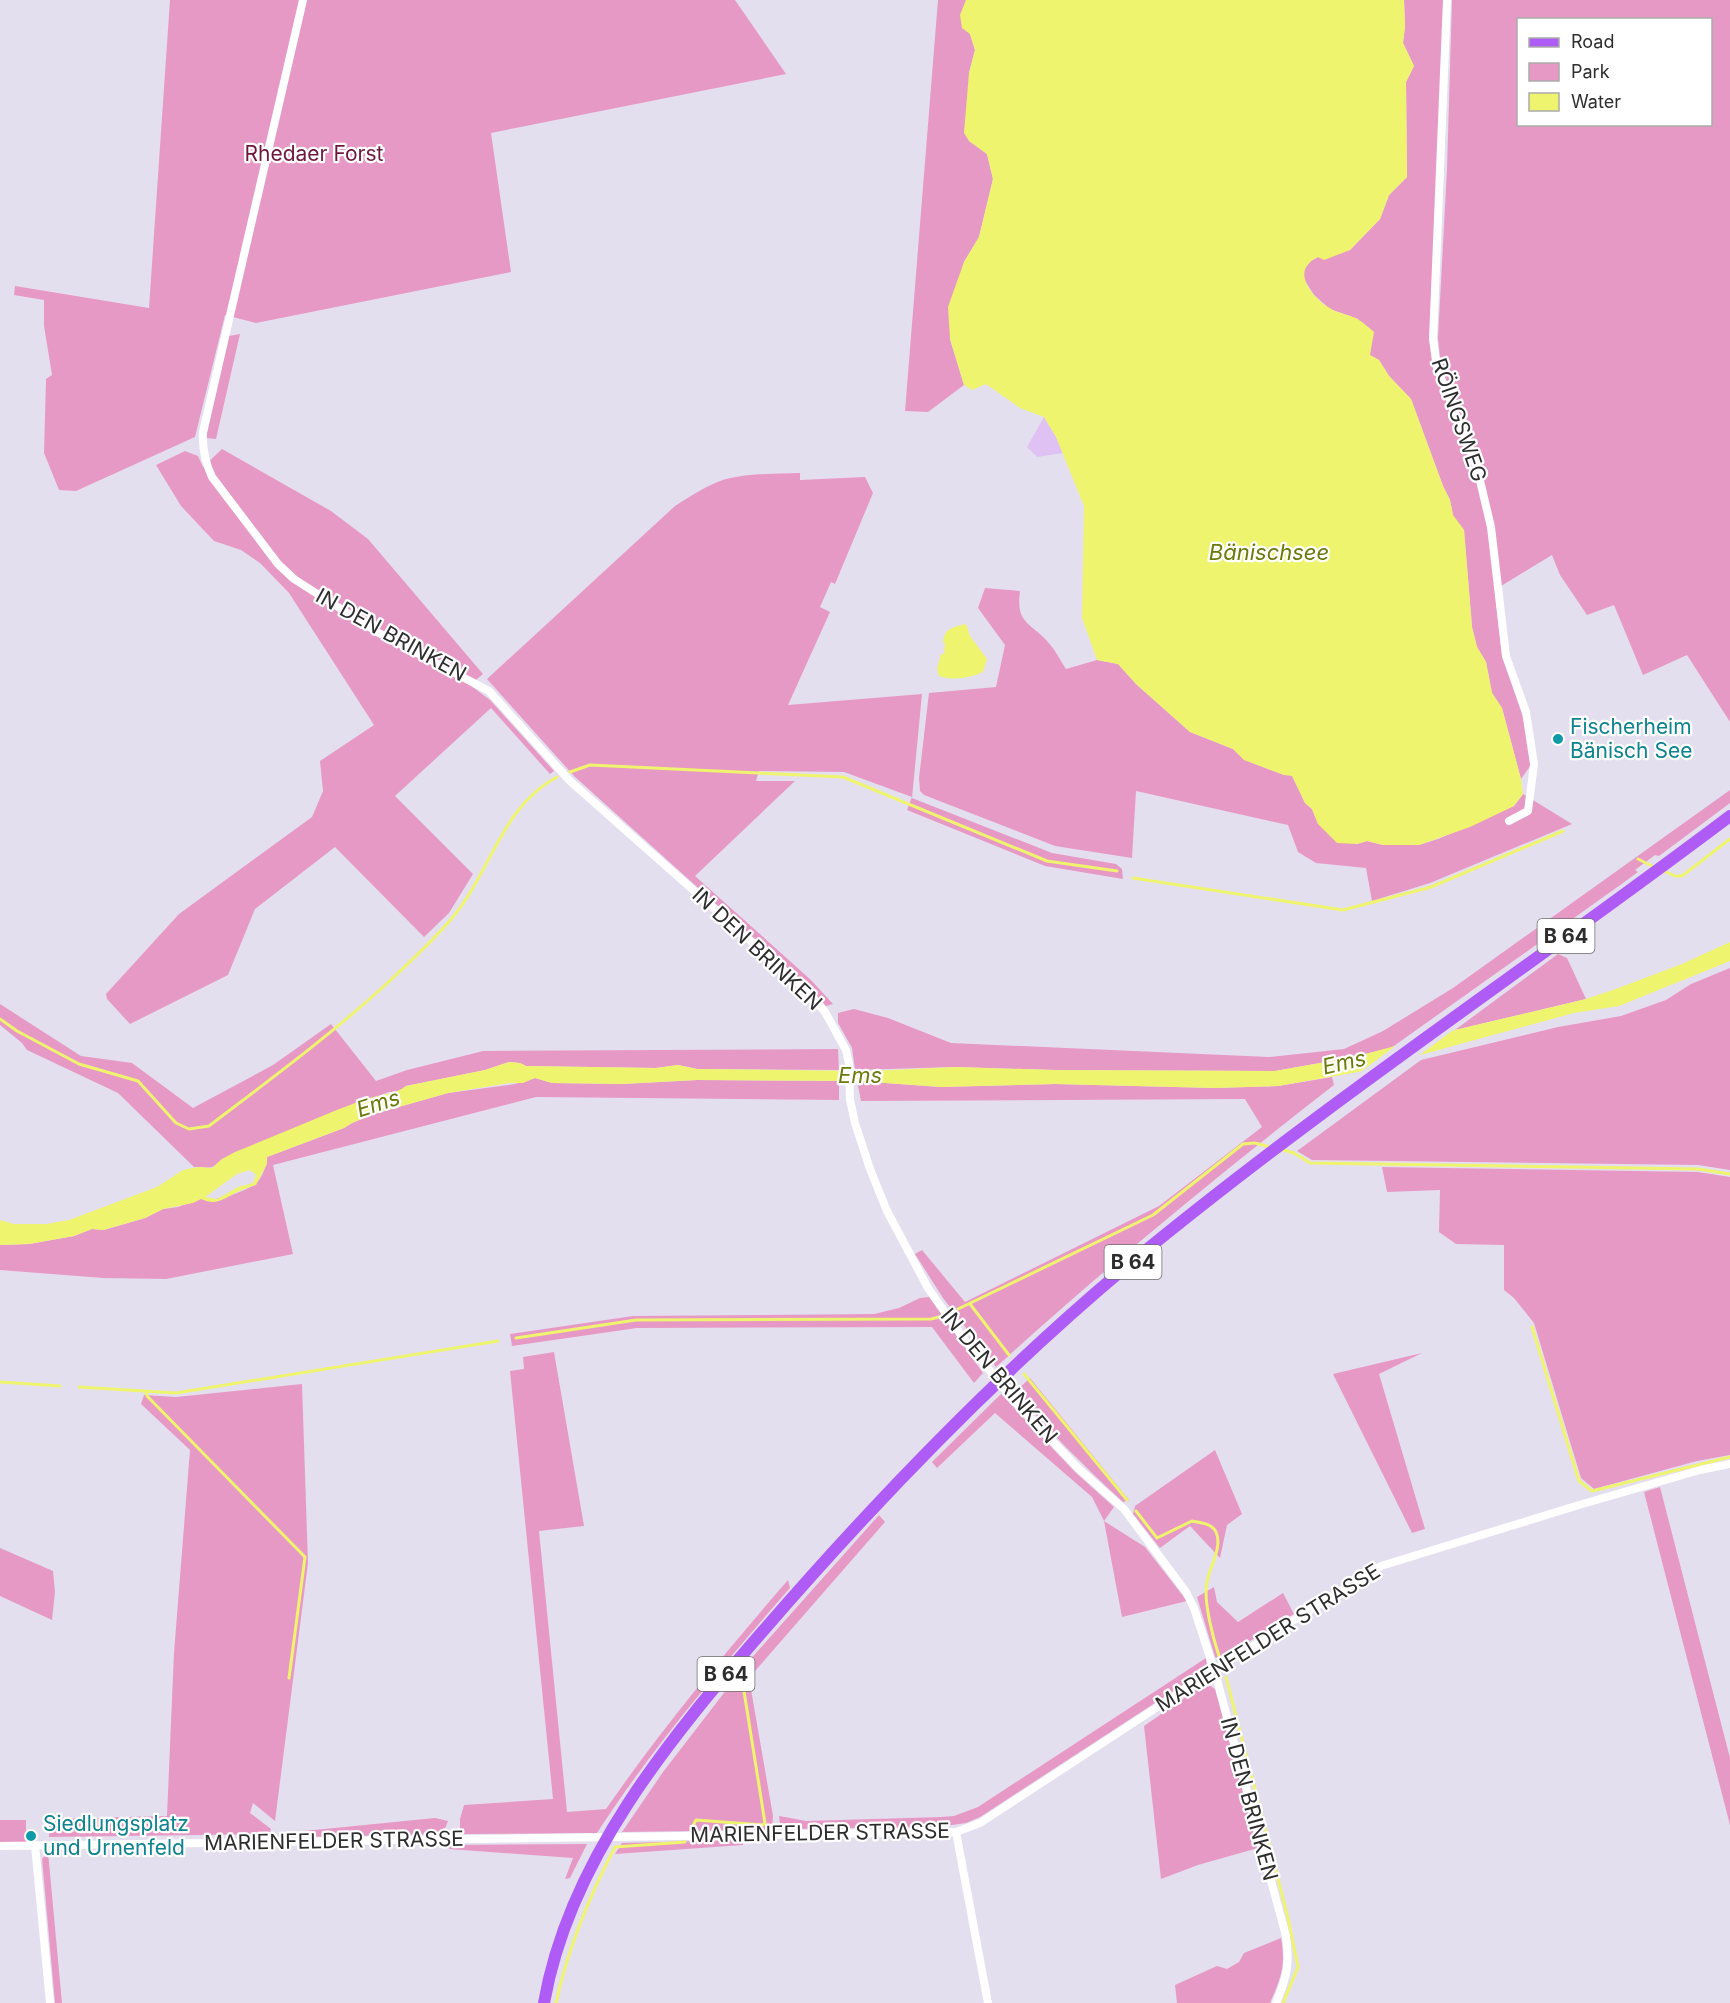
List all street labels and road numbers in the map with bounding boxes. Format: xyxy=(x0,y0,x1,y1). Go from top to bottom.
street label: RÖINGSWEG xyxy=(1427,355,1492,485)
street label: IN DEN BRINKEN xyxy=(312,583,471,686)
street label: IN DEN BRINKEN xyxy=(687,882,827,1015)
road number: B 64 xyxy=(1538,919,1594,953)
road number: B 64 xyxy=(1104,1245,1162,1279)
street label: IN DEN BRINKEN xyxy=(936,1303,1063,1448)
street label: MARIENFELDER STRASSE xyxy=(1151,1558,1385,1717)
road number: B 64 xyxy=(698,1657,754,1691)
street label: IN DEN BRINKEN xyxy=(1216,1714,1283,1883)
street label: MARIENFELDER STRASSE xyxy=(690,1818,950,1847)
street label: MARIENFELDER STRASSE xyxy=(204,1826,464,1855)

